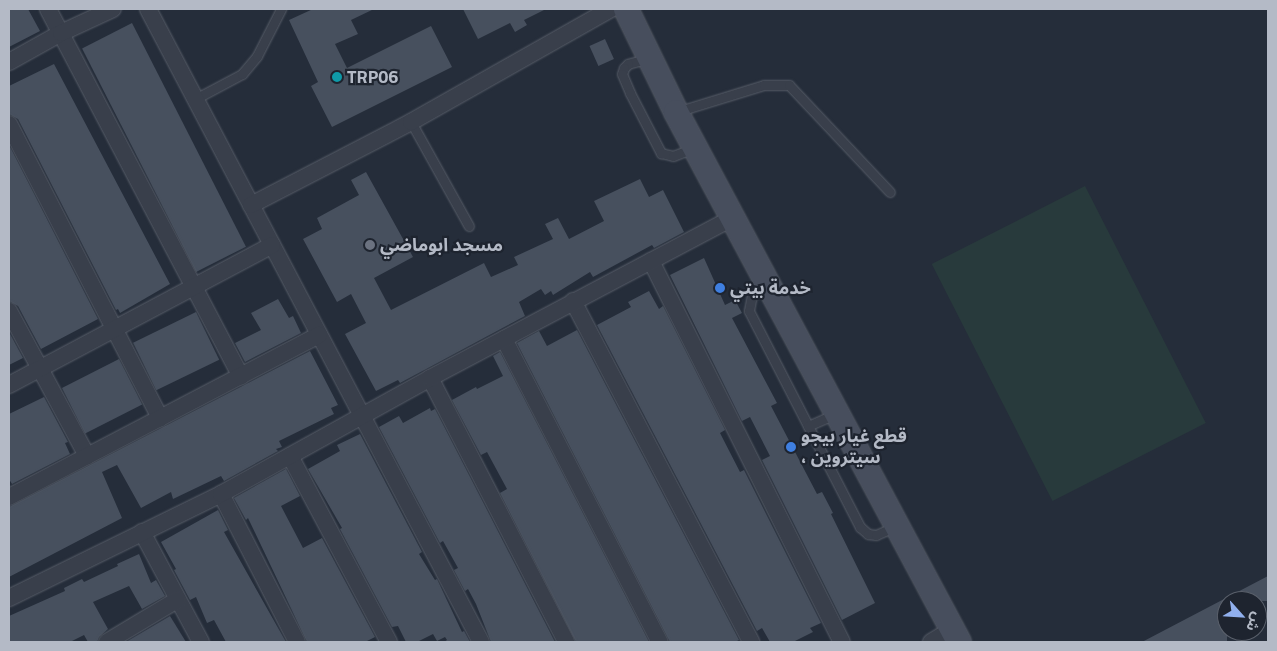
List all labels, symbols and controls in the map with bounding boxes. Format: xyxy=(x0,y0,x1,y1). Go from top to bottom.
place label: TRP06 xyxy=(347,66,398,88)
marker: TRP06 xyxy=(331,71,343,83)
place label: مسجد ابوماضي xyxy=(380,234,503,256)
marker: مسجد ابوماضي xyxy=(364,239,376,251)
place label: خدمة بيتي xyxy=(730,277,811,299)
marker: خدمة بيتي xyxy=(714,282,726,294)
place label: قطع غيار بيجو ، سيتروين xyxy=(801,426,907,468)
marker: قطع غيار بيجو ، سيتروين xyxy=(785,441,797,453)
north arrow xyxy=(1217,591,1267,641)
text: ش xyxy=(1241,609,1269,636)

